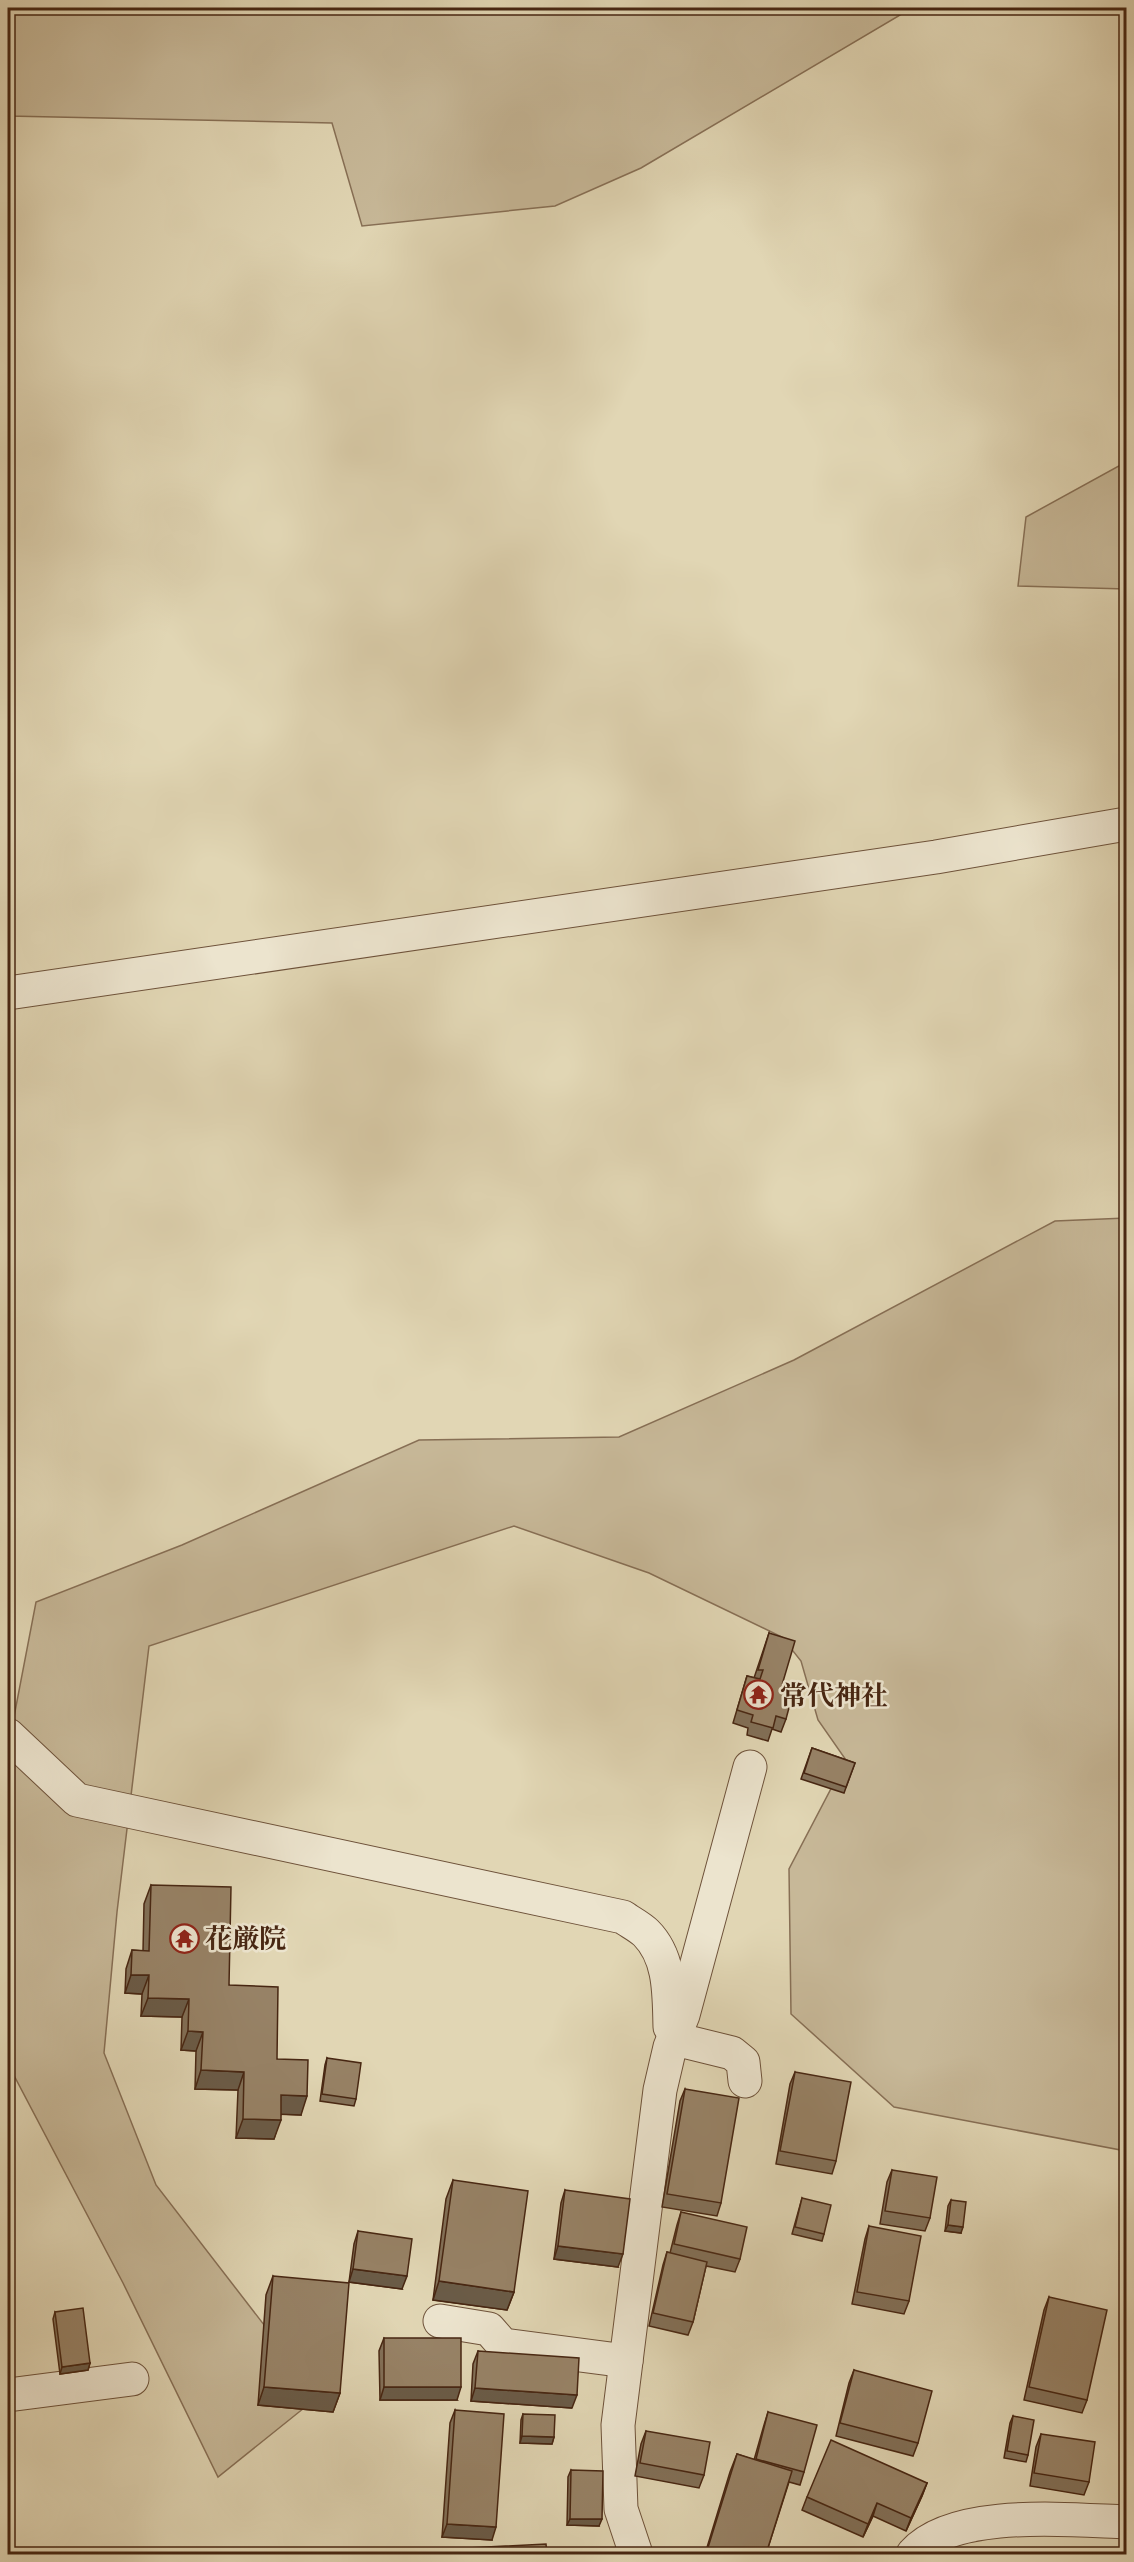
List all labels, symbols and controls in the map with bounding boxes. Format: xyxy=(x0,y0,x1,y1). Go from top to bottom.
place label: 常代神社 xyxy=(780,1678,888,1713)
temple icon: 常代神社 xyxy=(743,1679,775,1711)
place label: 花厳院 xyxy=(205,1921,286,1956)
temple icon: 花厳院 xyxy=(168,1922,200,1954)

